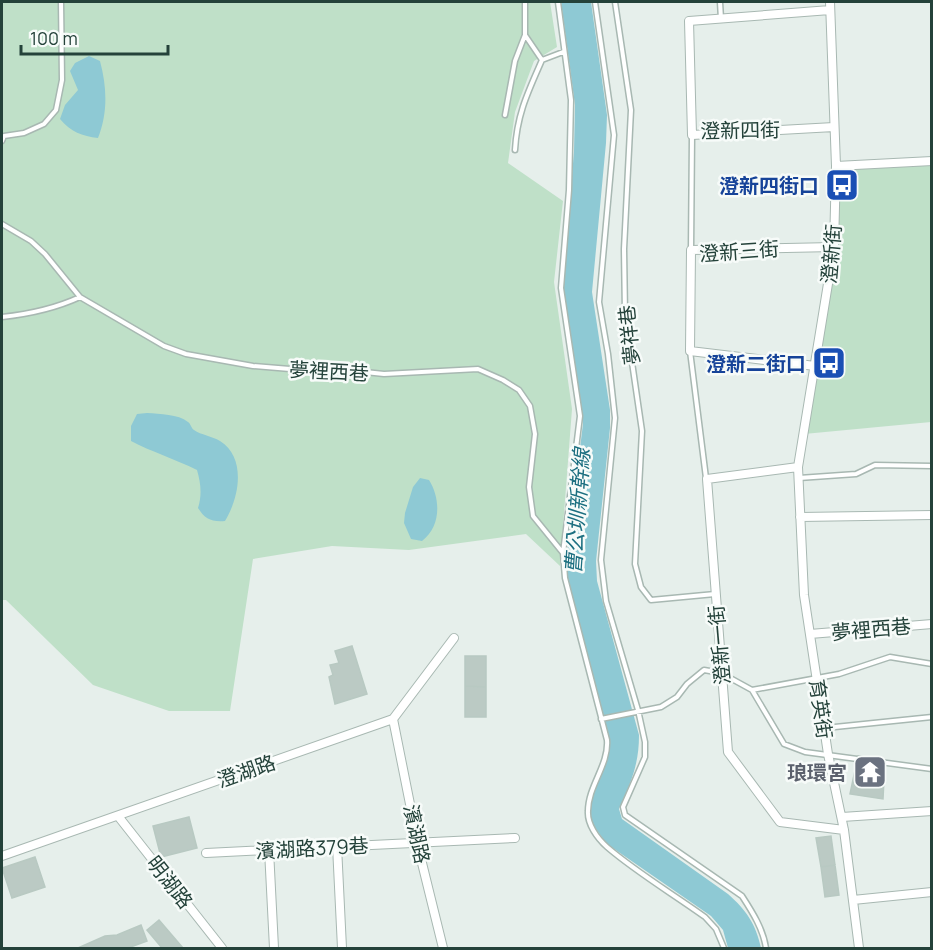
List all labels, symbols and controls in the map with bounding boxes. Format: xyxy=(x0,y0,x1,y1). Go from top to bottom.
scale bar xyxy=(21,18,168,56)
text: 100 m xyxy=(30,26,78,50)
street label: 澄新四街 xyxy=(700,116,780,144)
bus stop icon: 澄新四街口 xyxy=(824,167,860,203)
place label: 澄新四街口 xyxy=(719,172,819,199)
street label: 澄新街 xyxy=(815,223,847,285)
street label: 澄新三街 xyxy=(698,235,780,267)
street label: 夢祥巷 xyxy=(612,304,646,366)
bus stop icon: 澄新二街口 xyxy=(811,345,847,381)
place label: 澄新二街口 xyxy=(706,350,806,377)
street label: 夢裡西巷 xyxy=(288,355,370,387)
water label: 曹公圳新幹線 xyxy=(559,445,596,575)
street label: 澄新一街 xyxy=(702,604,736,686)
street label: 夢裡西巷 xyxy=(830,612,912,646)
street label: 育英街 xyxy=(803,677,839,741)
street label: 澄湖路 xyxy=(213,748,279,794)
temple icon: 琅環宮 xyxy=(852,754,888,790)
place label: 琅環宮 xyxy=(787,759,847,786)
street label: 濱湖路 xyxy=(398,802,436,866)
street label: 濱湖路379巷 xyxy=(255,832,369,864)
street label: 明湖路 xyxy=(141,850,199,914)

